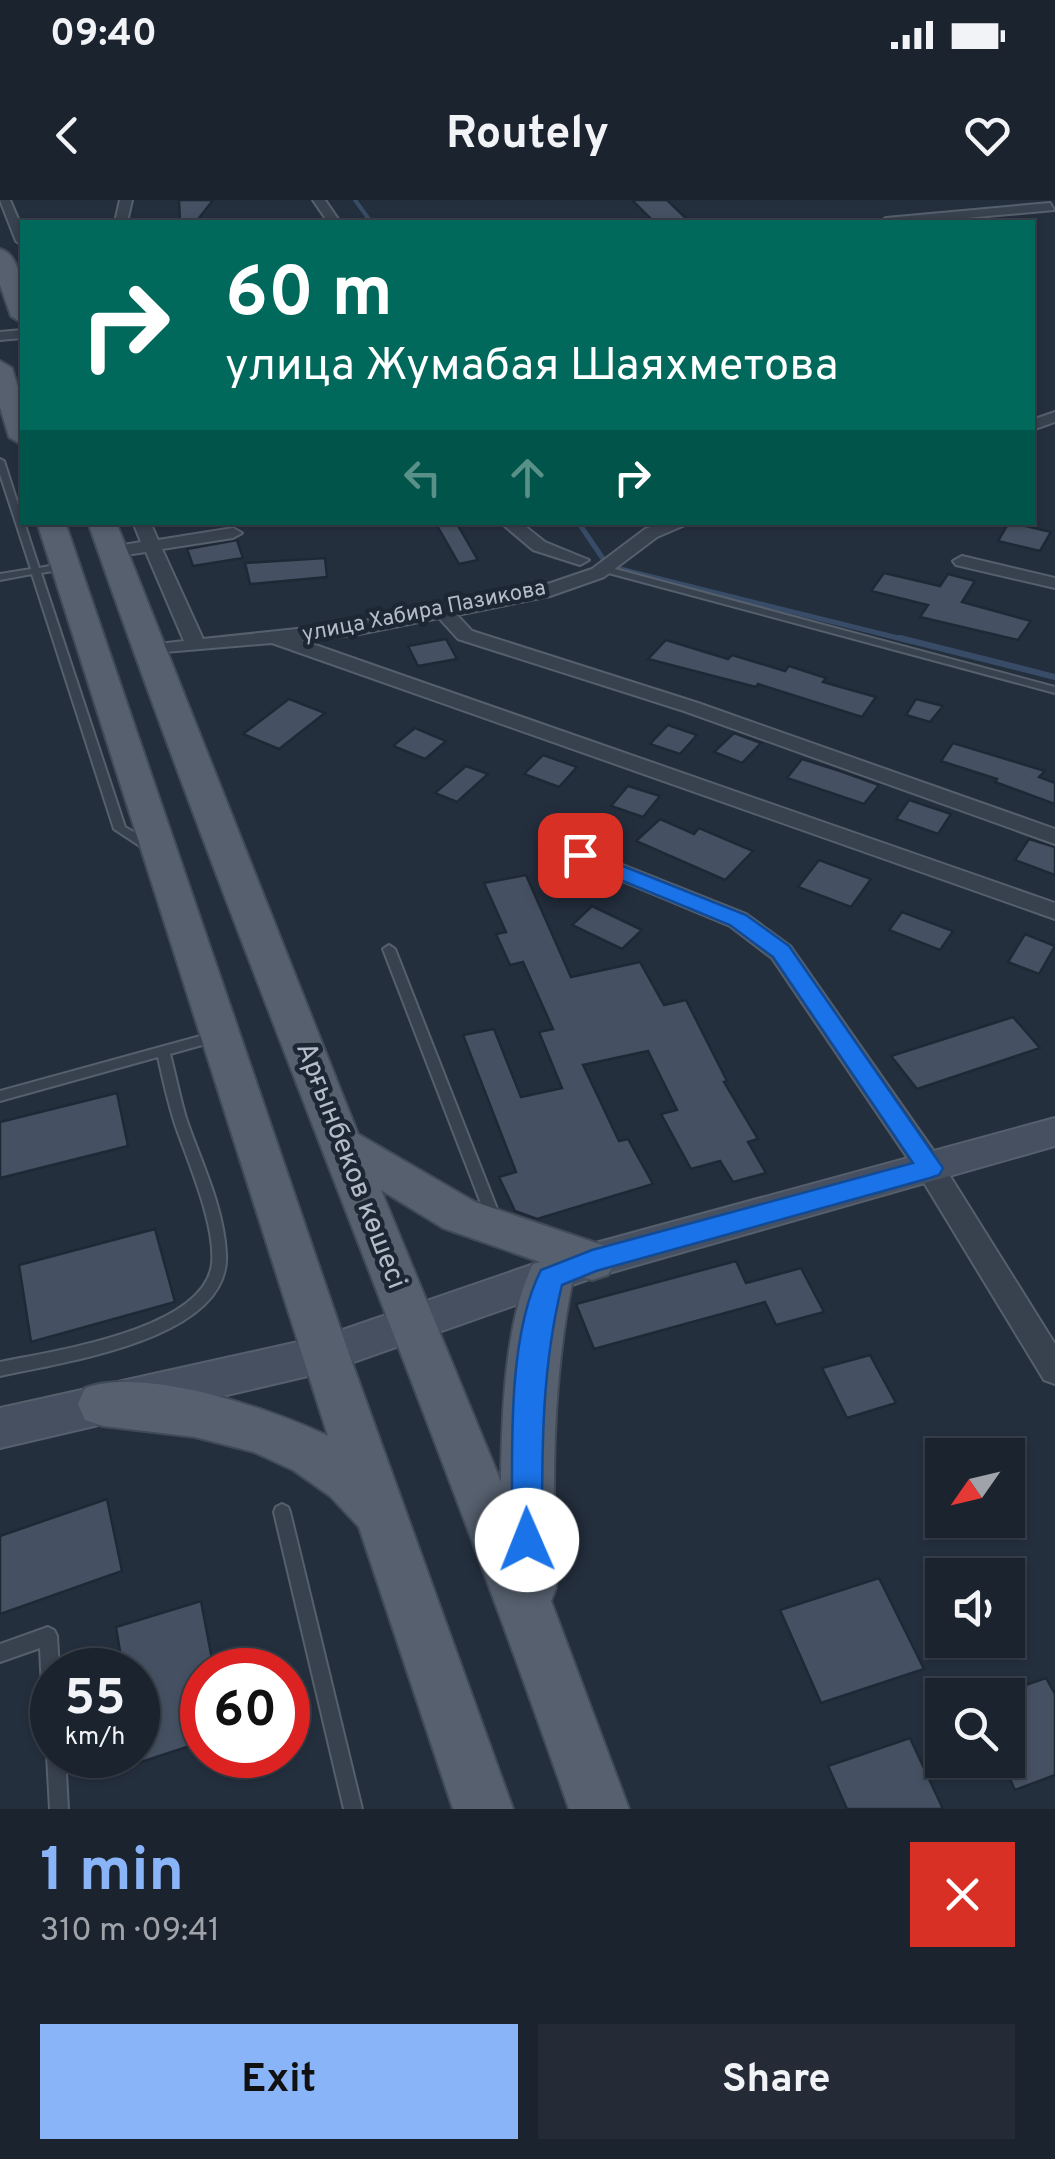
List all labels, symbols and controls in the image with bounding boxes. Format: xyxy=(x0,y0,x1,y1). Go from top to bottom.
text: 09:40 xyxy=(50,11,157,60)
text: Routely xyxy=(446,107,609,164)
icon: back xyxy=(40,108,95,163)
icon: heart xyxy=(960,108,1015,163)
text: 60 m xyxy=(225,252,393,341)
icon: right xyxy=(60,260,190,390)
text: улица Жумабая Шаяхметова xyxy=(225,339,838,396)
icon: left xyxy=(395,450,450,505)
icon: ahead xyxy=(500,450,555,505)
icon: right xyxy=(605,450,660,505)
street label: улица Хабира Пазикова xyxy=(300,575,548,649)
pin xyxy=(538,813,623,898)
icon: arrive xyxy=(553,828,608,883)
street label: Арғынбеков көшесі xyxy=(286,1037,414,1295)
north arrow xyxy=(925,1438,1025,1538)
map controls xyxy=(925,1438,1025,1778)
position arrow xyxy=(475,1488,579,1592)
button: sound xyxy=(925,1558,1025,1658)
speed limit sign: 60 xyxy=(180,1648,310,1778)
text: 55 xyxy=(64,1669,126,1732)
button: search xyxy=(925,1678,1025,1778)
text: km/h xyxy=(65,1722,125,1754)
text: 1 min xyxy=(40,1836,184,1912)
button: close xyxy=(910,1842,1015,1947)
text: 310 m · 09:41 xyxy=(40,1912,220,1952)
button: Exit xyxy=(40,2024,518,2139)
button: Share xyxy=(538,2024,1015,2139)

